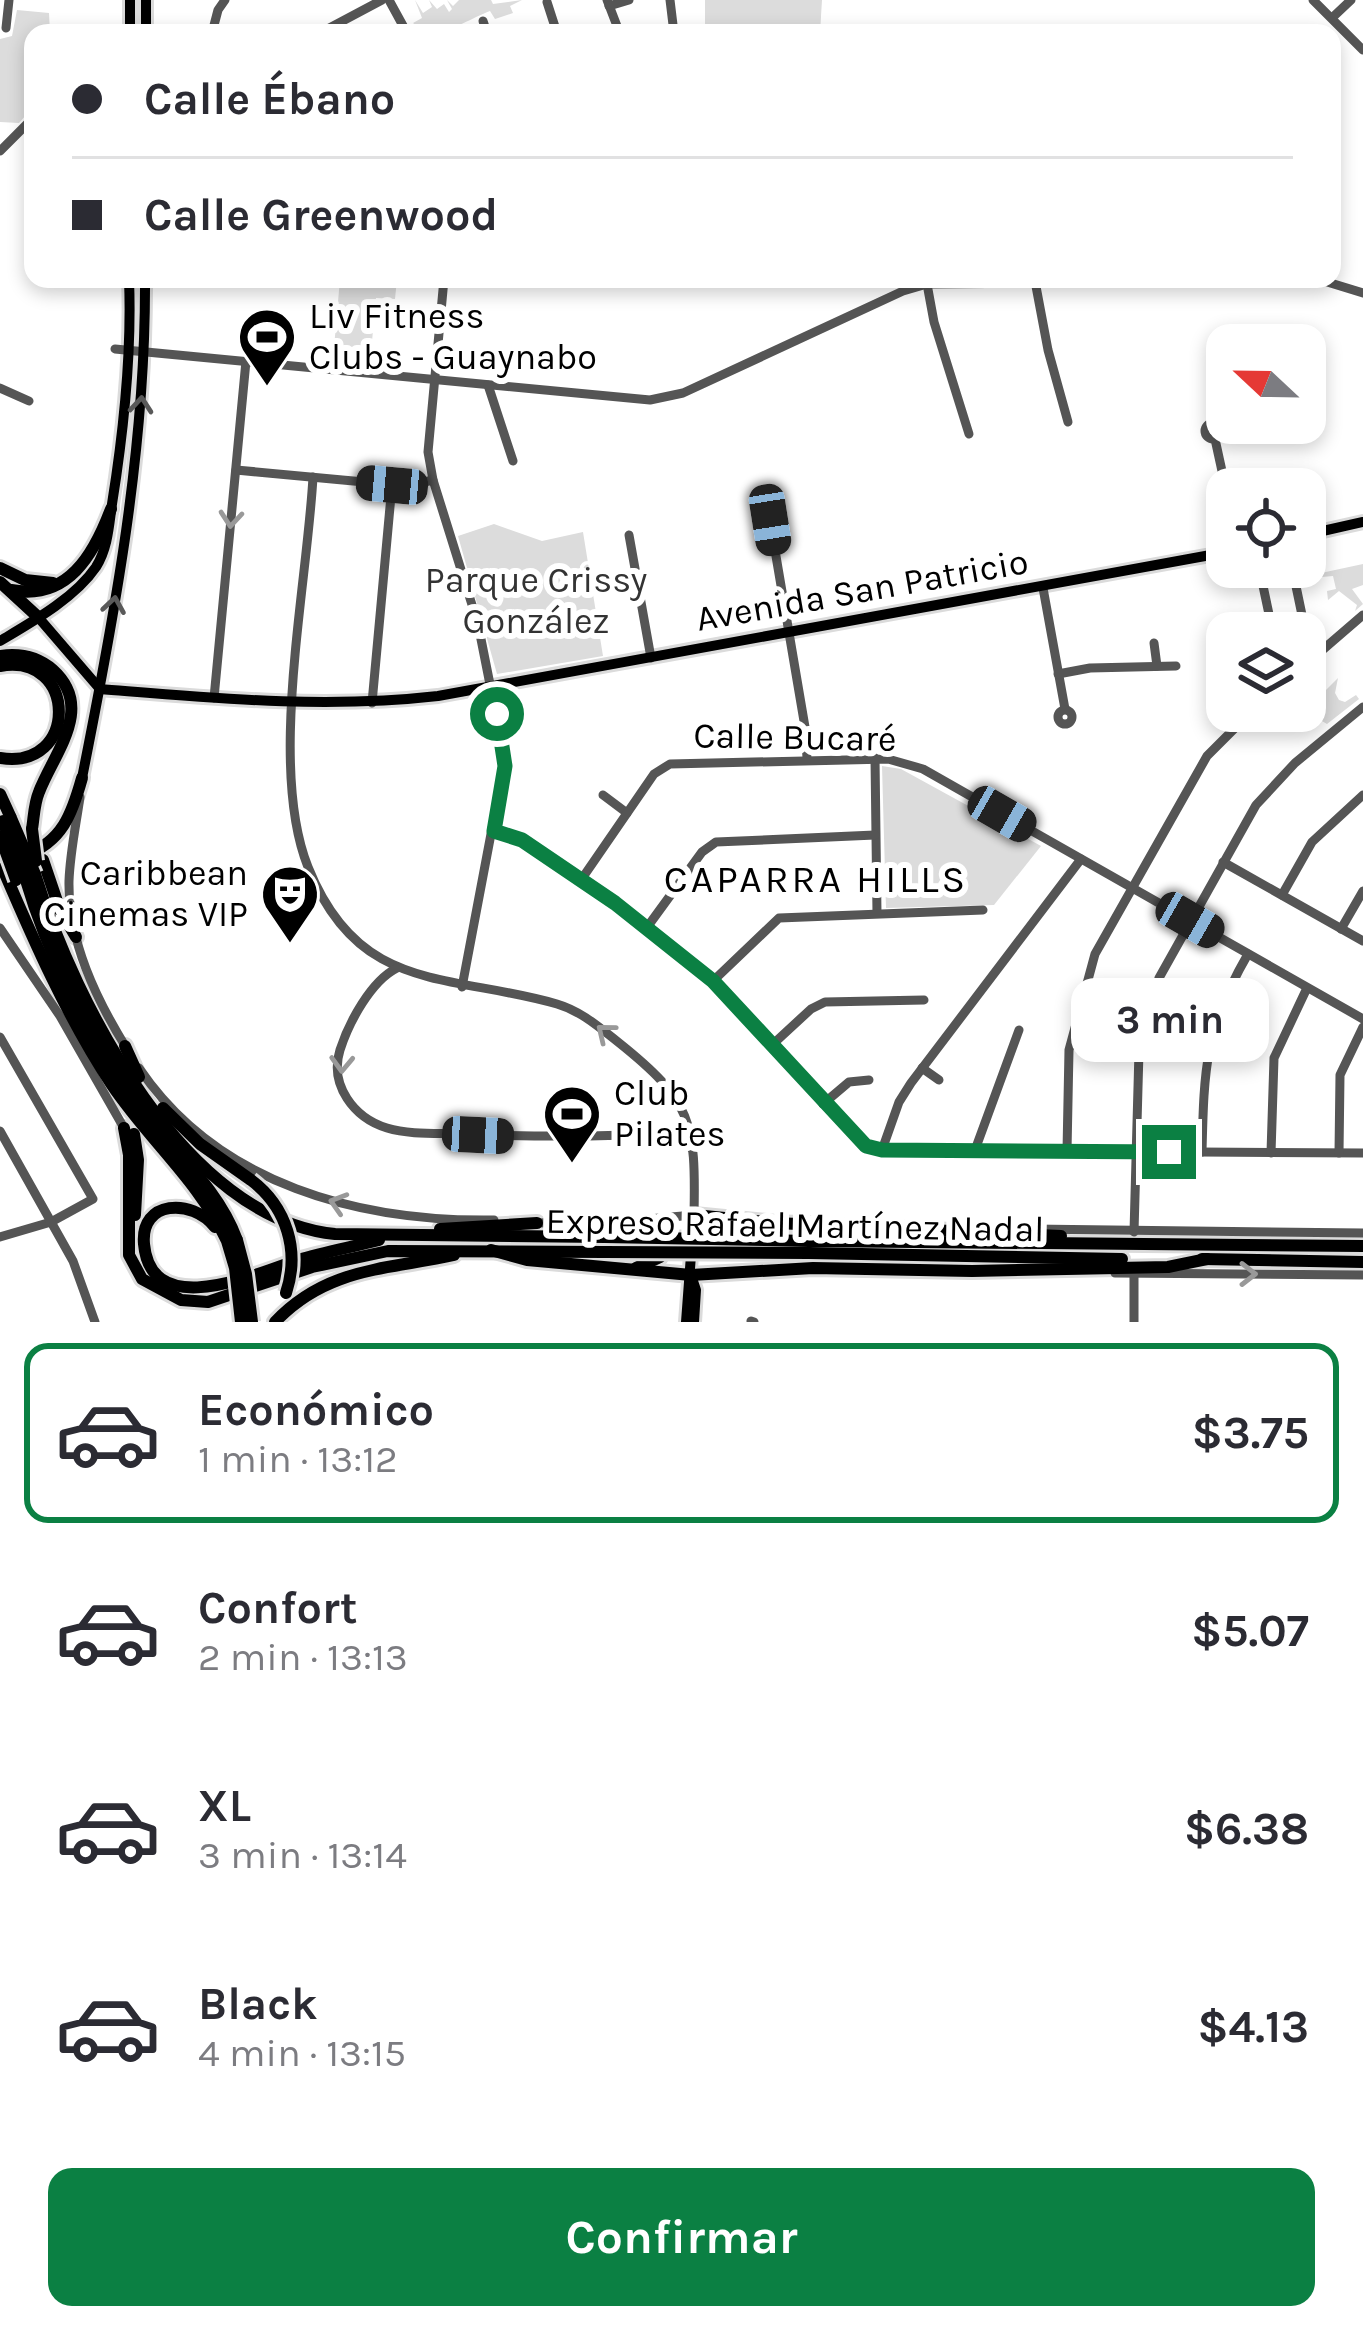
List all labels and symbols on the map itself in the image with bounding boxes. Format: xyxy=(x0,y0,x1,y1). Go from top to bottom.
place label: Liv Fitness Clubs - Guaynabo xyxy=(309,295,597,378)
sports icon: Liv Fitness Clubs - Guaynabo xyxy=(236,306,298,388)
north arrow xyxy=(1206,324,1326,444)
one-way arrow xyxy=(128,395,153,414)
car xyxy=(355,464,429,506)
car xyxy=(747,482,793,558)
one-way arrow xyxy=(219,510,244,529)
street label: Avenida San Patricio xyxy=(693,540,1031,640)
park label: Parque Crissy González xyxy=(425,559,647,642)
one-way arrow xyxy=(101,595,126,615)
route start xyxy=(470,687,524,741)
street label: Calle Bucaré xyxy=(693,714,897,760)
car xyxy=(962,780,1042,848)
place label: Caribbean Cinemas VIP xyxy=(44,852,248,935)
district label: CAPARRA HILLS xyxy=(664,856,968,902)
theatre icon: Caribbean Cinemas VIP xyxy=(259,863,321,945)
car xyxy=(1150,886,1230,954)
callout: 3 min xyxy=(1070,978,1268,1062)
one-way arrow xyxy=(597,1025,619,1046)
one-way arrow xyxy=(329,1056,355,1074)
place label: Club Pilates xyxy=(614,1072,726,1155)
sports icon: Club Pilates xyxy=(541,1083,603,1165)
car xyxy=(441,1115,515,1155)
route end xyxy=(1142,1125,1196,1179)
one-way arrow xyxy=(329,1192,350,1217)
street label: Expreso Rafael Martínez Nadal xyxy=(545,1200,1045,1250)
one-way arrow xyxy=(1240,1261,1258,1287)

